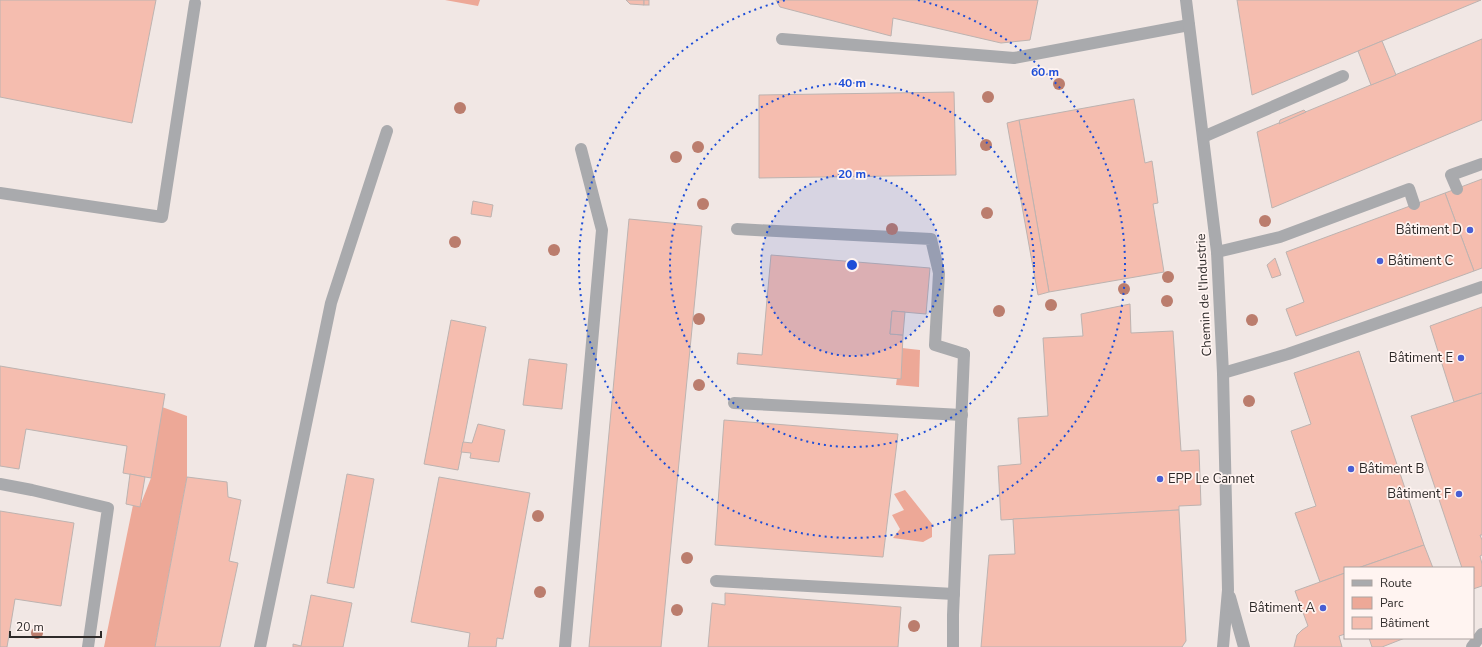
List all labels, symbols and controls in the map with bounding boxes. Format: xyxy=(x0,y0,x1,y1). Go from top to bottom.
text: 60 m xyxy=(1031,64,1059,80)
text: 40 m xyxy=(838,75,866,91)
text: 20 m xyxy=(838,166,866,182)
place label: Bâtiment D xyxy=(1396,221,1462,239)
marker: Bâtiment D xyxy=(1465,225,1475,235)
street label: Chemin de l'Industrie xyxy=(1192,233,1216,357)
place label: Bâtiment C xyxy=(1388,252,1454,270)
marker: Bâtiment C xyxy=(1375,256,1385,266)
centre of rings xyxy=(845,258,859,272)
place label: Bâtiment E xyxy=(1389,349,1453,367)
marker: Bâtiment E xyxy=(1456,353,1466,363)
place label: Bâtiment B xyxy=(1359,460,1424,478)
marker: Bâtiment B xyxy=(1346,464,1356,474)
place label: EPP Le Cannet xyxy=(1168,470,1255,488)
marker: EPP Le Cannet xyxy=(1155,474,1165,484)
place label: Bâtiment F xyxy=(1387,485,1451,503)
marker: Bâtiment F xyxy=(1454,489,1464,499)
legend xyxy=(1344,567,1474,639)
text: Route xyxy=(1380,575,1412,591)
text: Parc xyxy=(1380,595,1404,611)
place label: Bâtiment A xyxy=(1249,599,1316,617)
marker: Bâtiment A xyxy=(1318,603,1328,613)
scale bar xyxy=(10,613,101,639)
text: Bâtiment xyxy=(1380,615,1430,631)
text: 20 m xyxy=(16,619,44,635)

